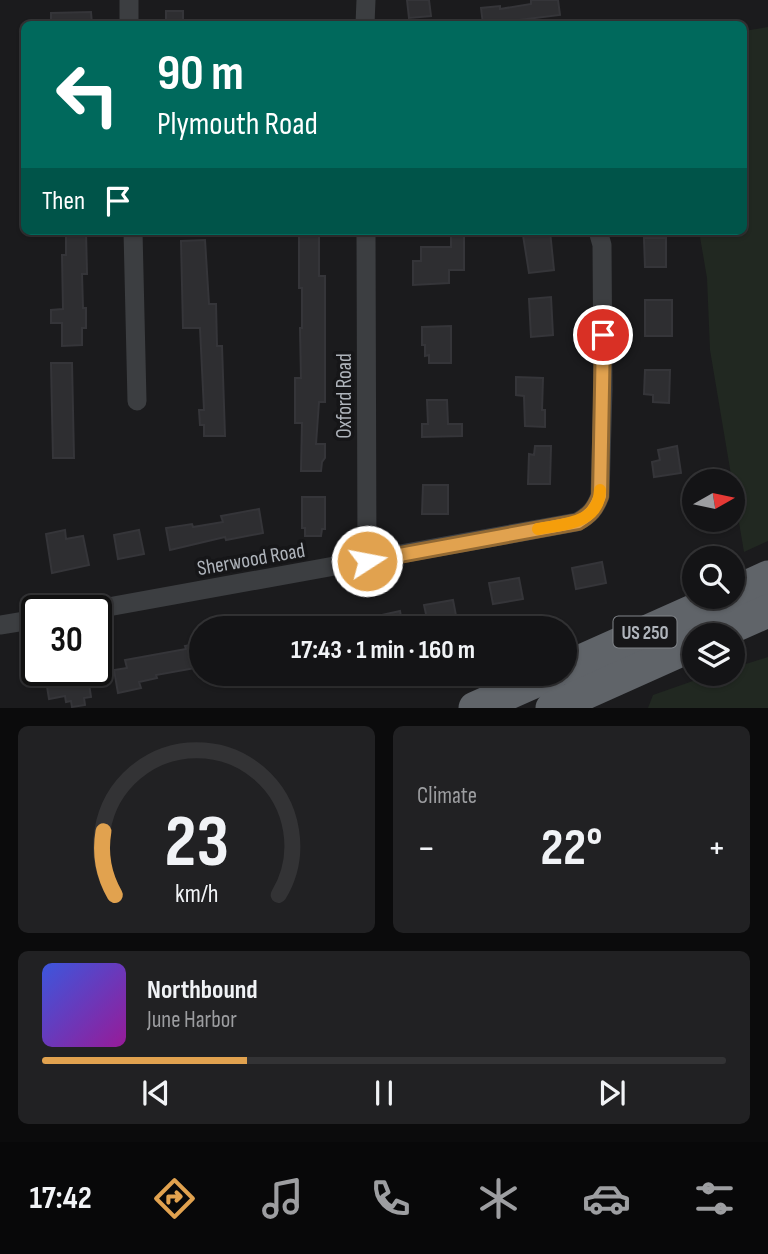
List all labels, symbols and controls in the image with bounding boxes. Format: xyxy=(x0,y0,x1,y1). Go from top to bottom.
text: 90 m xyxy=(157,45,244,104)
icon: left xyxy=(42,49,133,140)
text: Plymouth Road xyxy=(157,105,318,144)
icon: arrive xyxy=(99,182,137,220)
text: Then xyxy=(42,186,85,217)
pin xyxy=(573,305,633,365)
icon: arrive xyxy=(584,316,622,354)
street label: Oxford Road xyxy=(332,353,357,439)
north arrow xyxy=(682,469,746,532)
map controls xyxy=(682,469,745,686)
position arrow xyxy=(330,524,404,598)
street label: Sherwood Road xyxy=(195,538,307,581)
button: search xyxy=(682,546,745,609)
speed limit sign: 30 xyxy=(21,595,112,686)
road number: US 250 xyxy=(614,617,676,648)
button: layers xyxy=(682,623,745,686)
text: 17:43 · 1 min · 160 m xyxy=(291,635,475,666)
text: Climate xyxy=(417,782,477,810)
text: 23 xyxy=(164,800,229,888)
text: 22° xyxy=(540,817,603,880)
text: − xyxy=(417,826,436,871)
text: + xyxy=(707,826,726,871)
text: km/h xyxy=(175,879,218,910)
text: Northbound xyxy=(147,975,258,1006)
text: June Harbor xyxy=(147,1006,237,1034)
icon: previous xyxy=(137,1074,175,1112)
icon: pause xyxy=(365,1074,403,1112)
icon: next xyxy=(593,1074,631,1112)
icon: directions xyxy=(150,1174,199,1223)
icon: music xyxy=(258,1174,307,1223)
icon: phone xyxy=(366,1174,415,1223)
icon: climate xyxy=(474,1174,523,1223)
icon: car xyxy=(582,1174,631,1223)
icon: filters xyxy=(690,1174,739,1223)
text: 17:42 xyxy=(29,1179,92,1218)

